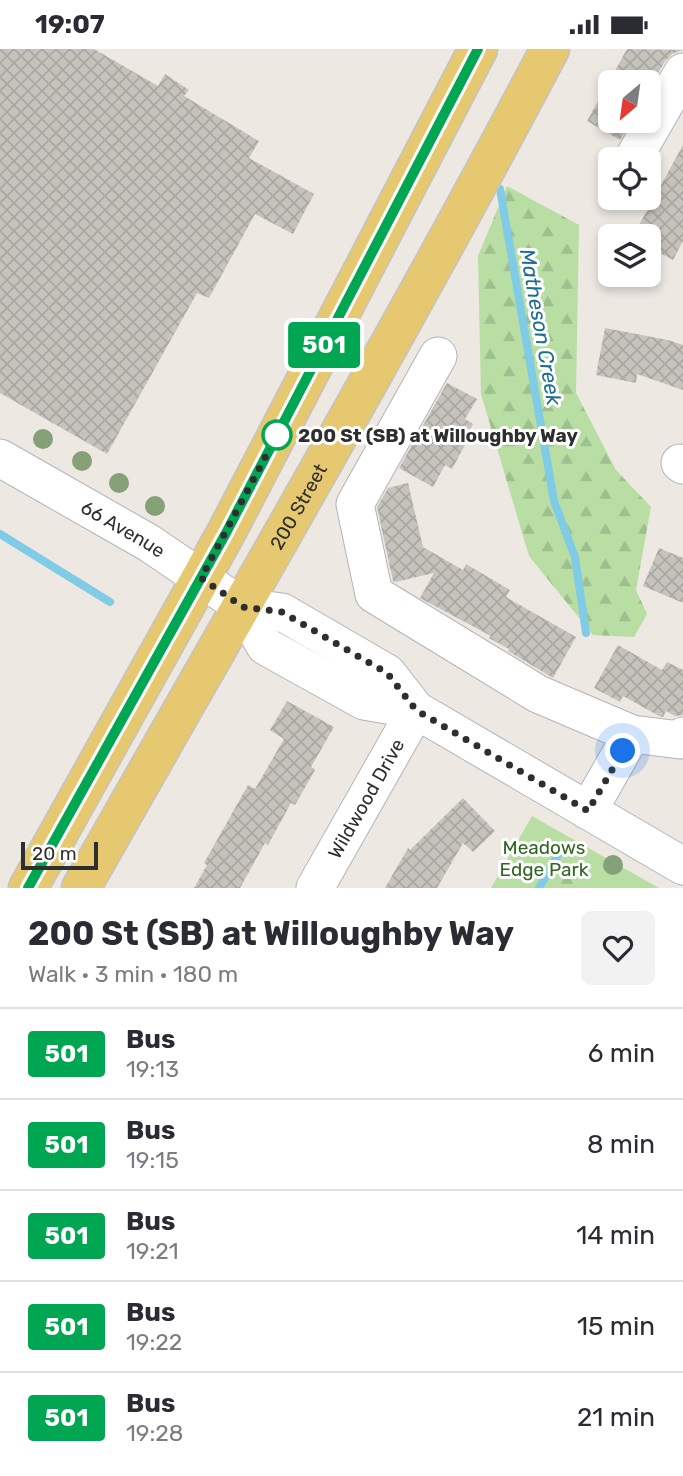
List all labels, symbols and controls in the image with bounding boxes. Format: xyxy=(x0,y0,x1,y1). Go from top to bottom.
text: 19:07 xyxy=(35,9,105,40)
north arrow xyxy=(598,70,662,133)
map controls xyxy=(598,70,661,287)
button: locate xyxy=(598,147,661,210)
button: layers xyxy=(598,224,661,287)
water label: Matheson Creek xyxy=(515,247,567,408)
line badge: 501 xyxy=(284,322,364,368)
text: 501 xyxy=(302,331,346,359)
marker: 200 St (SB) at Willoughby Way xyxy=(262,420,292,450)
place label: 200 St (SB) at Willoughby Way xyxy=(298,424,578,447)
street label: 200 Street xyxy=(265,459,332,553)
street label: 66 Avenue xyxy=(77,495,170,562)
your location xyxy=(605,733,640,768)
street label: Wildwood Drive xyxy=(323,734,409,863)
park label: Meadows Edge Park xyxy=(500,836,589,881)
scale bar xyxy=(21,839,98,871)
text: 20 m xyxy=(32,842,77,865)
button: heart xyxy=(581,911,655,985)
text: 200 St (SB) at Willoughby Way xyxy=(28,914,514,953)
text: Walk · 3 min · 180 m xyxy=(28,960,238,988)
text: Bus xyxy=(126,1024,175,1055)
text: 6 min xyxy=(588,1038,655,1069)
text: 501 xyxy=(45,1040,88,1068)
text: 19:13 xyxy=(126,1055,179,1083)
text: Bus xyxy=(126,1115,175,1146)
text: 8 min xyxy=(587,1129,655,1160)
text: 501 xyxy=(45,1131,88,1159)
text: 19:15 xyxy=(126,1146,179,1174)
text: Bus xyxy=(126,1206,175,1237)
text: 14 min xyxy=(576,1220,655,1251)
text: 501 xyxy=(45,1222,88,1250)
text: 19:21 xyxy=(126,1237,179,1265)
text: Bus xyxy=(126,1297,175,1328)
text: 15 min xyxy=(577,1311,655,1342)
text: 501 xyxy=(45,1313,88,1341)
text: 19:22 xyxy=(126,1328,182,1356)
text: Bus xyxy=(126,1388,175,1419)
text: 21 min xyxy=(577,1402,655,1433)
text: 501 xyxy=(45,1404,88,1432)
text: 19:28 xyxy=(126,1419,184,1447)

